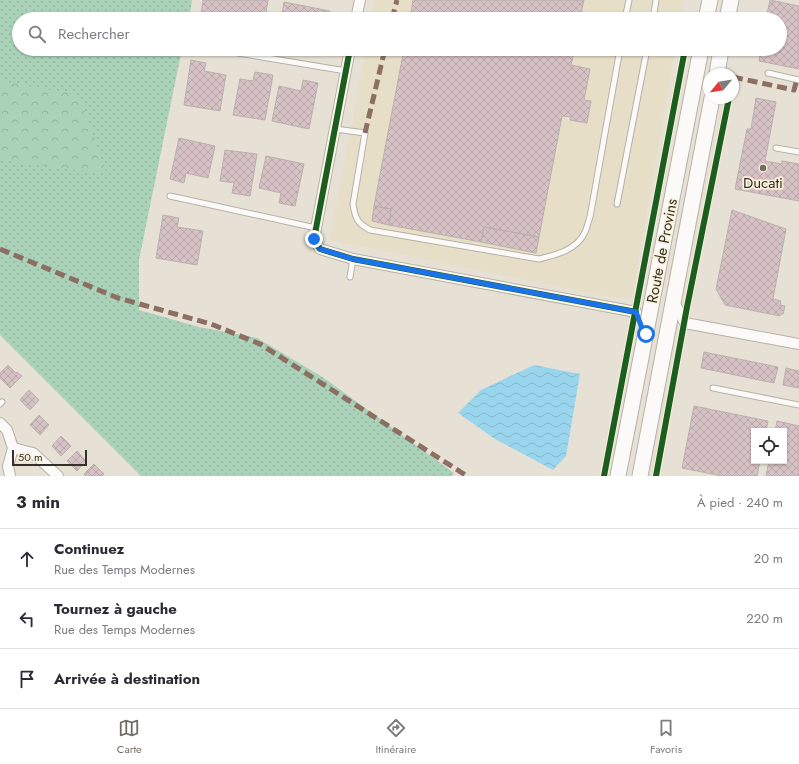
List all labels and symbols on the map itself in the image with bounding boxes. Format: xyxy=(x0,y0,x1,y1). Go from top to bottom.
north arrow xyxy=(703,68,739,104)
marker: Ducati xyxy=(758,163,768,173)
place label: Ducati xyxy=(743,172,783,194)
street label: Route de Provins xyxy=(641,197,683,305)
route end xyxy=(305,230,323,248)
route start xyxy=(637,325,655,343)
scale bar xyxy=(12,448,87,467)

